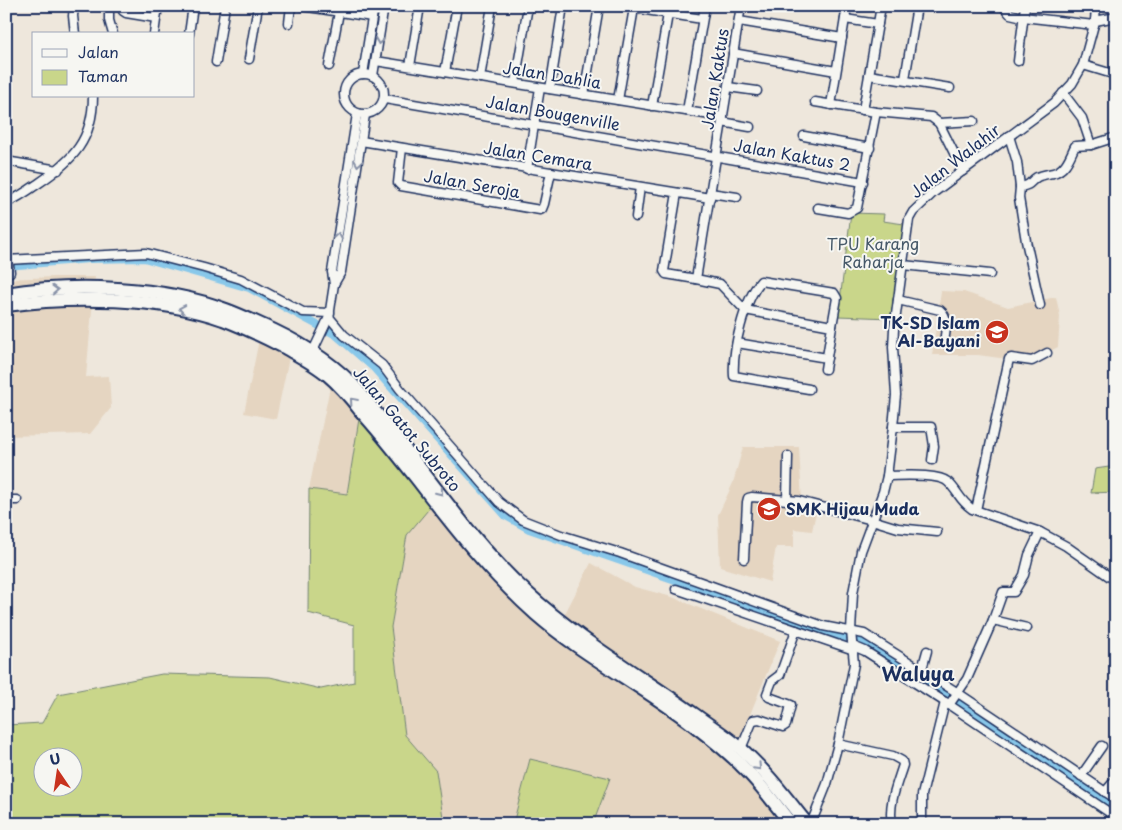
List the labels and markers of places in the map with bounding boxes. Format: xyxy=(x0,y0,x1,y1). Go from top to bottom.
place label: TK-SD Islam Al-Bayani xyxy=(880,310,980,352)
school or university icon: TK-SD Islam Al-Bayani xyxy=(984,319,1010,345)
school or university icon: SMK Hijau Muda xyxy=(756,496,782,522)
place label: SMK Hijau Muda xyxy=(786,496,919,520)

